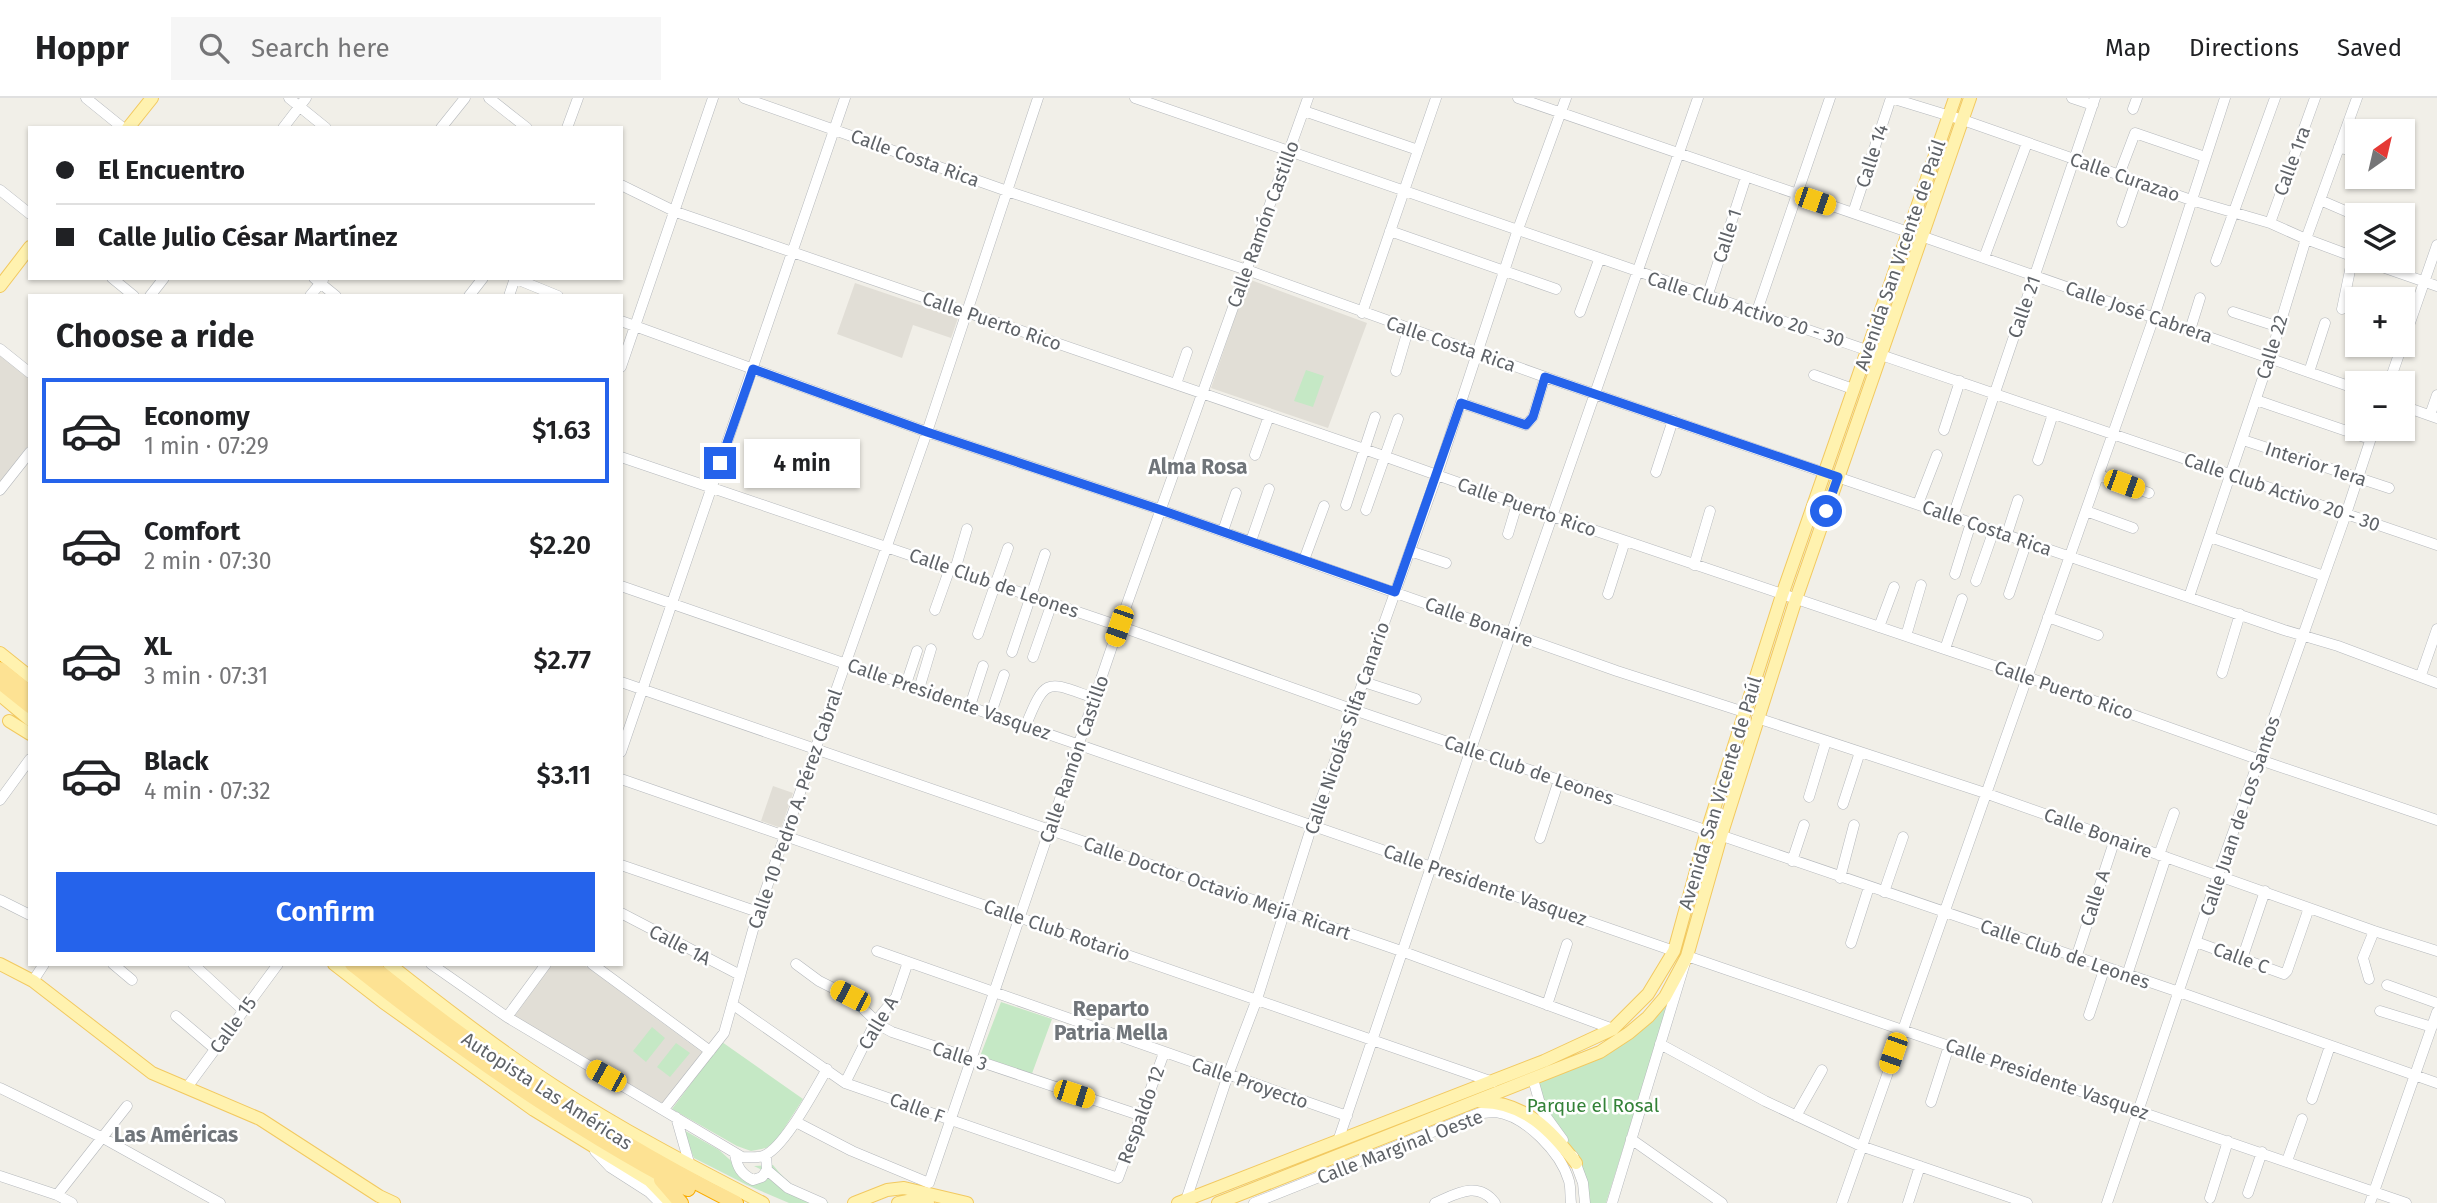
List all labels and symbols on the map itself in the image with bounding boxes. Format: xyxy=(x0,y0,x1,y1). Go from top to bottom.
north arrow xyxy=(2345,119,2415,189)
street label: Calle 14 xyxy=(1851,121,1893,191)
street label: Calle 1ra xyxy=(2269,123,2315,199)
street label: Calle Costa Rica xyxy=(847,124,983,192)
street label: Avenida San Vicente de Paúl xyxy=(1850,136,1950,373)
street label: Calle Ramón Castillo xyxy=(1222,137,1304,311)
street label: Calle Curazao xyxy=(2067,147,2183,207)
car xyxy=(1792,184,1839,218)
street label: Calle 1 xyxy=(1708,206,1746,266)
street label: Calle Club Activo 20 - 30 xyxy=(1645,266,1847,352)
street label: Calle 21 xyxy=(2003,273,2045,341)
street label: Calle José Cabrera xyxy=(2062,276,2216,348)
street label: Calle Puerto Rico xyxy=(919,286,1065,356)
street label: Calle Costa Rica xyxy=(1383,311,1519,377)
street label: Calle 22 xyxy=(2251,312,2293,382)
street label: Interior 1era xyxy=(2262,437,2370,491)
callout: 4 min xyxy=(744,438,860,488)
route end xyxy=(704,447,736,479)
street label: Calle Club Activo 20 - 30 xyxy=(2181,448,2383,536)
district label: Alma Rosa xyxy=(1147,454,1248,480)
car xyxy=(2101,467,2148,501)
street label: Calle Puerto Rico xyxy=(1454,472,1600,542)
route start xyxy=(1810,495,1842,527)
street label: Calle Costa Rica xyxy=(1919,495,2055,561)
street label: Calle Club de Leones xyxy=(906,543,1082,623)
street label: Calle Bonaire xyxy=(1422,592,1536,652)
car xyxy=(1103,603,1136,649)
street label: Calle Nicolás Silfa Canario xyxy=(1300,619,1394,837)
street label: Calle Presidente Vasquez xyxy=(844,653,1054,745)
street label: Calle Puerto Rico xyxy=(1991,655,2137,725)
street label: Calle Ramón Castillo xyxy=(1034,672,1114,846)
street label: Avenida San Vicente de Paúl xyxy=(1674,673,1767,912)
street label: Calle 10 Pedro A. Pérez Cabral xyxy=(743,686,847,932)
street label: Calle Juan de Los Santos xyxy=(2195,713,2285,919)
street label: Calle Club de Leones xyxy=(1441,730,1617,810)
street label: Calle Bonaire xyxy=(2041,803,2155,863)
street label: Calle Doctor Octavio Mejía Ricart xyxy=(1080,831,1354,945)
street label: Calle Presidente Vasquez xyxy=(1380,839,1590,931)
street label: Calle A xyxy=(2075,867,2115,929)
street label: Calle Club Rotario xyxy=(981,894,1133,966)
street label: Calle Club de Leones xyxy=(1977,914,2153,994)
street label: Calle 1A xyxy=(645,920,715,970)
street label: Calle C xyxy=(2210,937,2272,979)
car xyxy=(827,977,874,1015)
street label: Calle 15 xyxy=(205,992,261,1058)
street label: Calle A xyxy=(853,992,903,1054)
district label: Reparto Patria Mella xyxy=(1054,996,1168,1046)
street label: Autopista Las Américas xyxy=(457,1027,637,1155)
car xyxy=(1877,1030,1910,1076)
street label: Calle Presidente Vasquez xyxy=(1942,1033,2152,1125)
street label: Calle 3 xyxy=(930,1036,990,1076)
street label: Calle Proyecto xyxy=(1189,1052,1311,1114)
car xyxy=(583,1057,630,1095)
street label: Respaldo 12 xyxy=(1113,1063,1169,1167)
car xyxy=(1051,1078,1098,1110)
street label: Calle F xyxy=(887,1088,947,1128)
park label: Parque el Rosal xyxy=(1527,1094,1660,1117)
street label: Calle Marginal Oeste xyxy=(1314,1105,1486,1189)
district label: Las Américas xyxy=(114,1122,238,1148)

